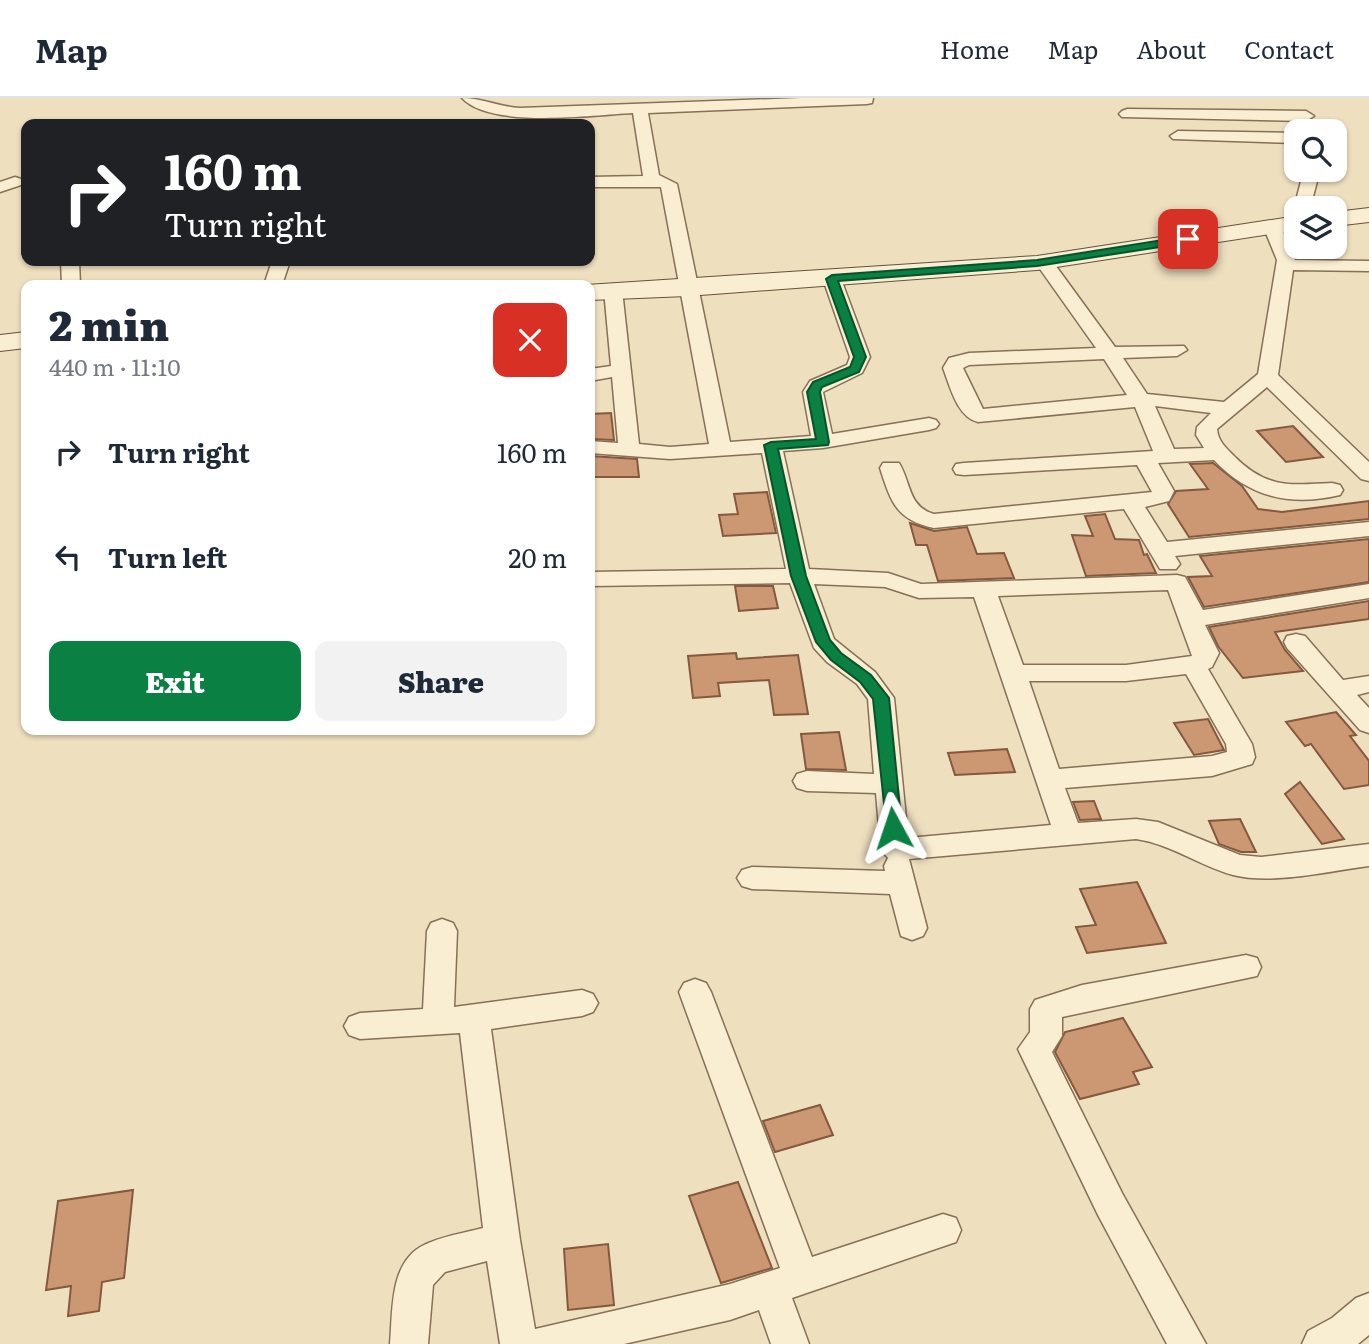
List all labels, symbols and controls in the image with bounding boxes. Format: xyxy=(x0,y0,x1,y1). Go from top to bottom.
text: Map xyxy=(35,24,108,73)
text: Home xyxy=(940,31,1009,66)
text: Map xyxy=(1047,31,1098,66)
text: About xyxy=(1136,31,1206,66)
text: Contact xyxy=(1244,31,1334,66)
map controls xyxy=(1284,119,1347,259)
button: search xyxy=(1284,119,1347,182)
text: 160 m xyxy=(164,132,302,205)
icon: right xyxy=(49,147,140,238)
button: layers xyxy=(1284,196,1347,259)
text: Turn right xyxy=(164,199,326,247)
pin xyxy=(1158,209,1218,269)
icon: arrive xyxy=(1169,220,1207,258)
text: 2 min xyxy=(49,292,169,354)
button: close xyxy=(493,303,567,377)
text: 440 m · 11:10 xyxy=(49,349,180,383)
text: Turn right xyxy=(108,432,250,471)
text: 160 m xyxy=(497,432,567,471)
icon: right xyxy=(49,433,87,471)
text: Turn left xyxy=(108,537,227,576)
text: 20 m xyxy=(508,537,567,576)
icon: left xyxy=(49,538,87,576)
button: Exit xyxy=(49,641,301,721)
button: Share xyxy=(315,641,567,721)
position arrow xyxy=(856,791,930,865)

